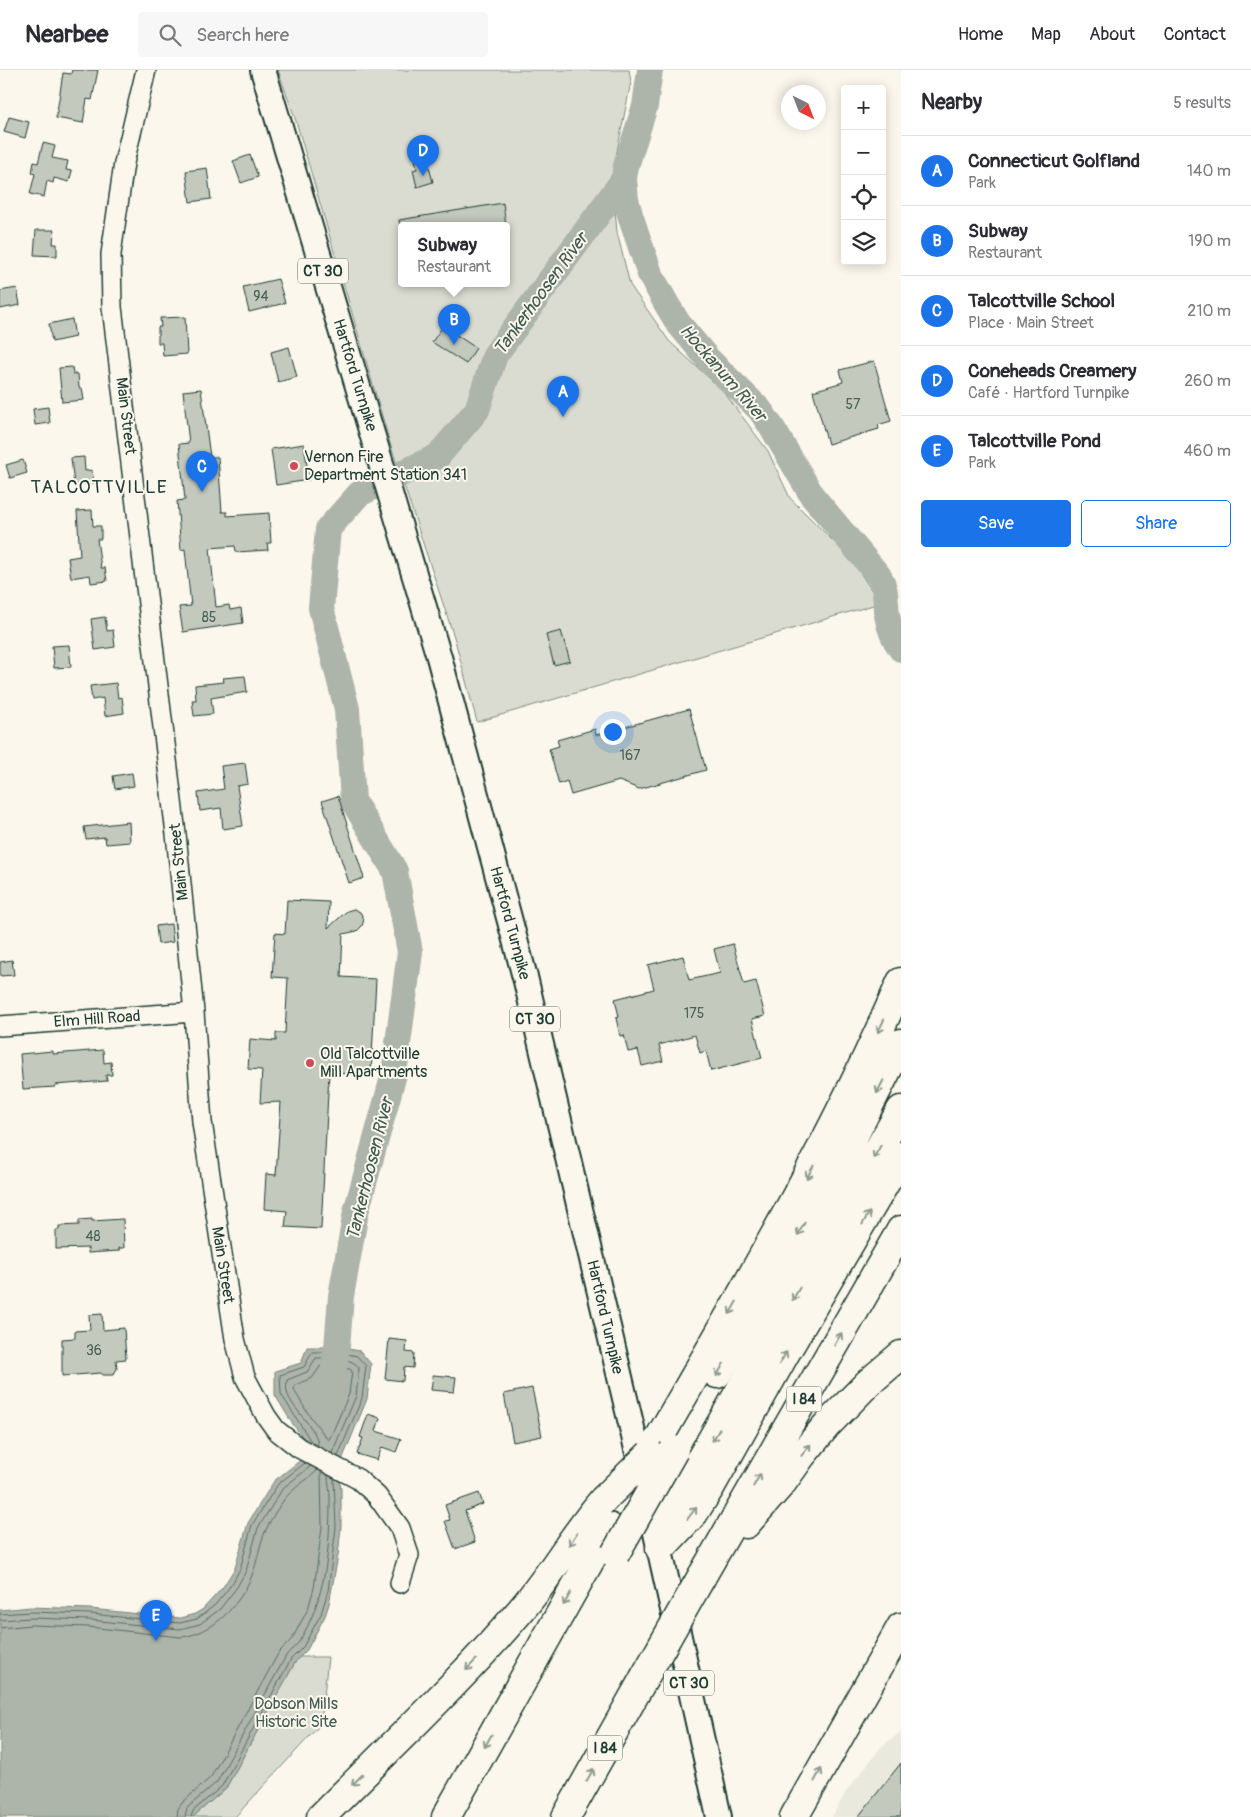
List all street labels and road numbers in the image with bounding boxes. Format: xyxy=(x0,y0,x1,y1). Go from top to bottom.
road number: CT 30 xyxy=(298,258,348,284)
street label: Hartford Turnpike xyxy=(328,316,382,434)
street label: Main Street xyxy=(111,376,141,456)
street label: Main Street xyxy=(165,822,193,902)
street label: Hartford Turnpike xyxy=(485,864,535,982)
street label: Elm Hill Road xyxy=(53,1006,141,1032)
road number: CT 30 xyxy=(510,1006,560,1032)
street label: Main Street xyxy=(207,1225,239,1305)
street label: Hartford Turnpike xyxy=(582,1258,628,1376)
road number: I 84 xyxy=(786,1386,822,1412)
road number: CT 30 xyxy=(664,1670,714,1696)
road number: I 84 xyxy=(588,1736,622,1760)

